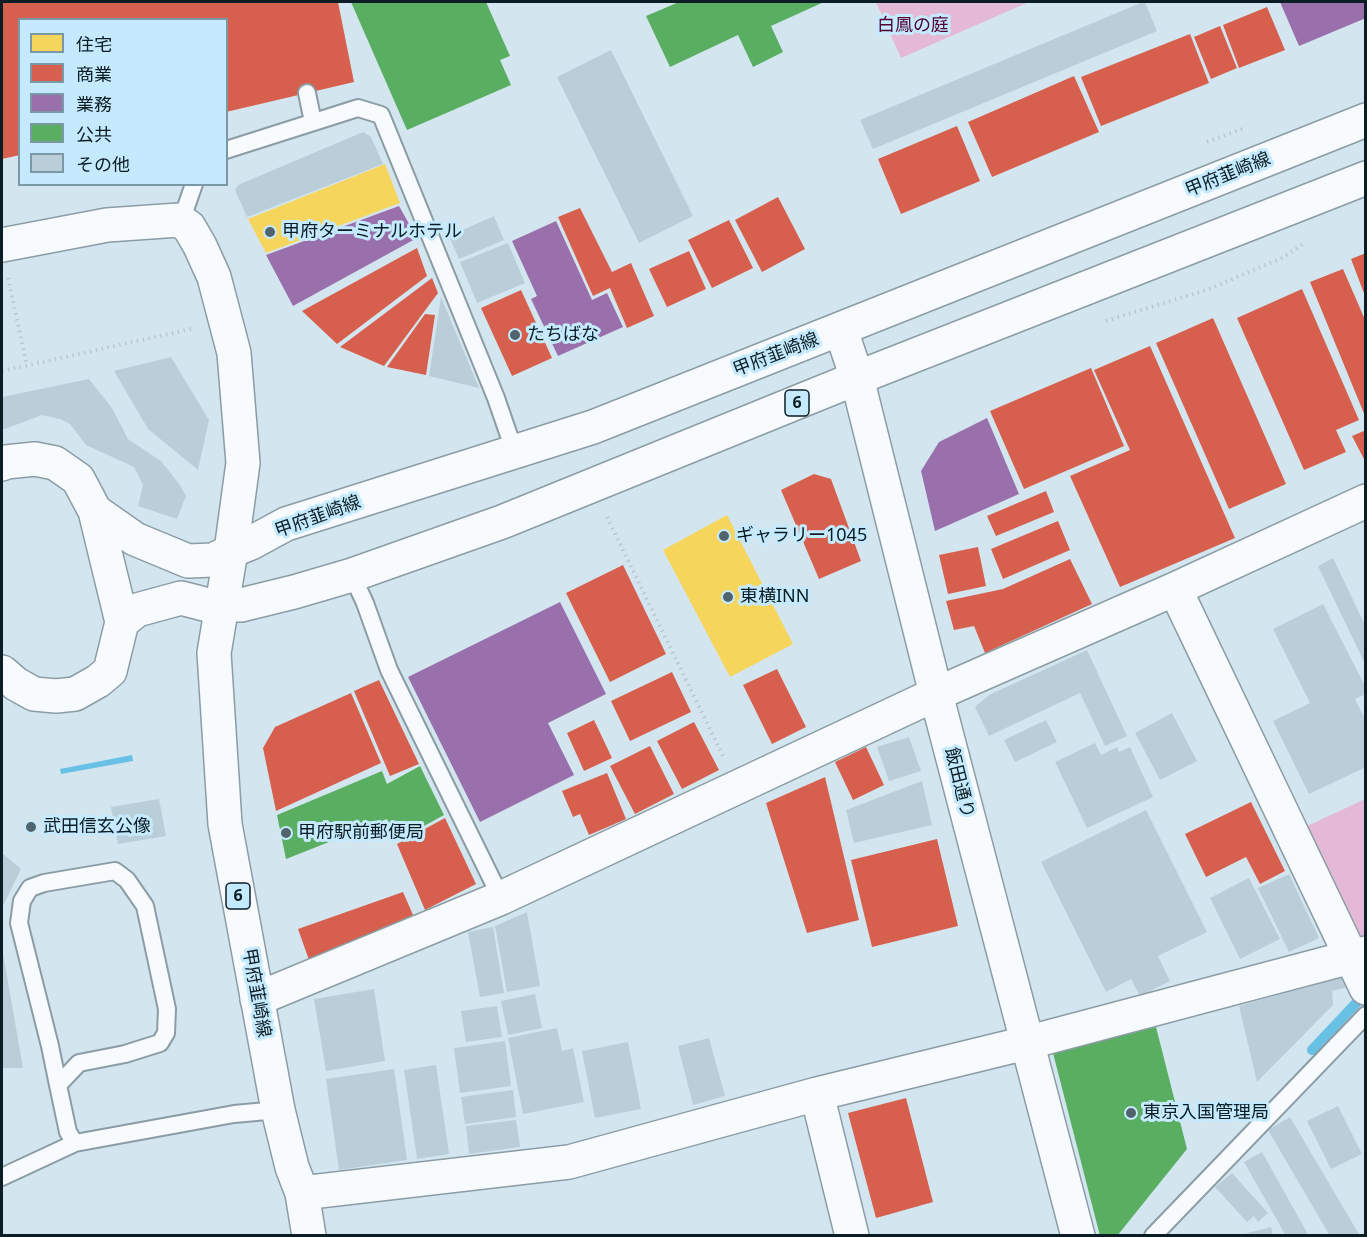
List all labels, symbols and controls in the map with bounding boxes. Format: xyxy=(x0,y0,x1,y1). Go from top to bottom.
park label: 白鳳の庭 xyxy=(877,15,949,37)
legend xyxy=(18,18,228,186)
text: 住宅 xyxy=(76,32,112,56)
text: 商業 xyxy=(76,62,112,86)
text: 業務 xyxy=(76,92,112,116)
text: 公共 xyxy=(76,122,112,146)
street label: 甲府韮崎線 xyxy=(1182,148,1274,202)
text: その他 xyxy=(76,152,130,176)
place label: 甲府ターミナルホテル xyxy=(282,221,462,243)
marker: 甲府ターミナルホテル xyxy=(263,225,277,239)
place label: たちばな xyxy=(527,324,599,346)
marker: たちばな xyxy=(508,328,522,342)
street label: 甲府韮崎線 xyxy=(730,329,822,381)
road number: 6 xyxy=(785,390,809,416)
street label: 甲府韮崎線 xyxy=(272,491,364,543)
place label: ギャラリー1045 xyxy=(736,525,867,547)
marker: ギャラリー1045 xyxy=(717,529,731,543)
place label: 東横INN xyxy=(740,586,809,608)
marker: 東横INN xyxy=(721,590,735,604)
street label: 飯田通り xyxy=(940,745,978,821)
place label: 武田信玄公像 xyxy=(43,816,151,838)
marker: 武田信玄公像 xyxy=(24,820,38,834)
place label: 甲府駅前郵便局 xyxy=(298,822,424,844)
marker: 甲府駅前郵便局 xyxy=(279,826,293,840)
road number: 6 xyxy=(226,883,250,909)
street label: 甲府韮崎線 xyxy=(238,947,274,1039)
place label: 東京入国管理局 xyxy=(1143,1102,1269,1124)
marker: 東京入国管理局 xyxy=(1124,1106,1138,1120)

